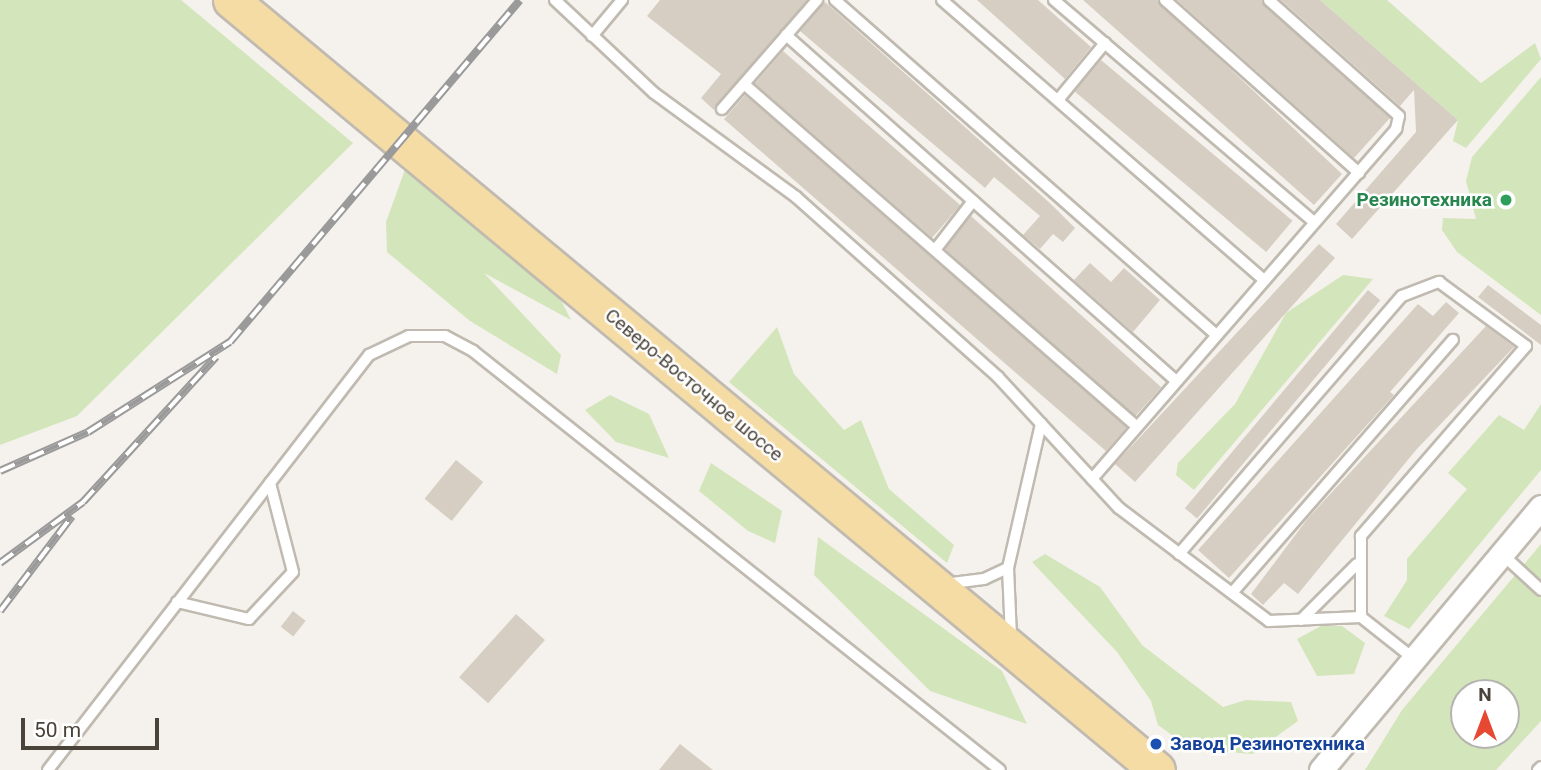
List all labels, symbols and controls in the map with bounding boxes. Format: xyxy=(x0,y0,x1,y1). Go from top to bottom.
place label: Резинотехника xyxy=(1357,189,1492,211)
marker: Резинотехника xyxy=(1498,192,1514,208)
street label: Северо-Восточное шоссе xyxy=(600,304,788,466)
north arrow xyxy=(1450,679,1520,749)
text: N xyxy=(1478,683,1492,706)
scale bar xyxy=(24,704,163,748)
text: 50 m xyxy=(34,718,81,742)
place label: Завод Резинотехника xyxy=(1170,733,1365,755)
marker: Завод Резинотехника xyxy=(1148,736,1164,752)

